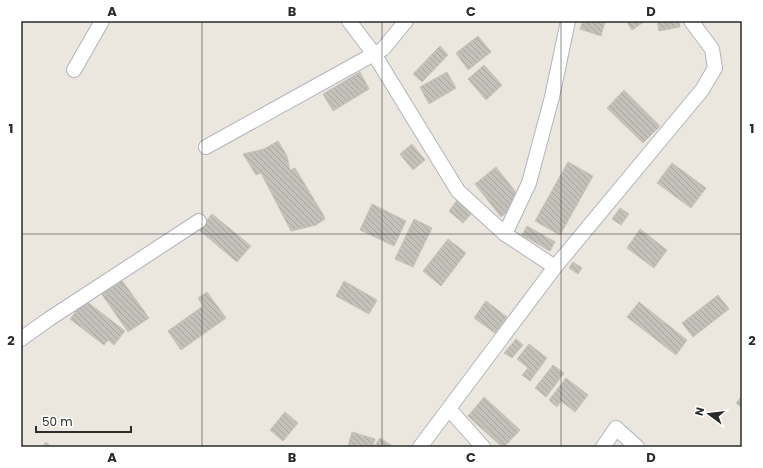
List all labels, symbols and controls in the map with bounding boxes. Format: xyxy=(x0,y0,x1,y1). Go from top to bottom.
text: A xyxy=(107,2,117,21)
text: B xyxy=(288,2,297,21)
text: C xyxy=(466,2,476,21)
text: D xyxy=(646,2,656,21)
text: 1 xyxy=(9,119,13,138)
text: 1 xyxy=(750,119,754,138)
text: 2 xyxy=(7,331,15,350)
text: 2 xyxy=(748,331,756,350)
north arrow xyxy=(689,394,729,434)
text: N xyxy=(691,405,708,417)
scale bar xyxy=(36,408,131,434)
text: 50 m xyxy=(42,413,73,430)
text: A xyxy=(107,448,117,467)
text: B xyxy=(288,448,297,467)
text: C xyxy=(466,448,476,467)
text: D xyxy=(646,448,656,467)

